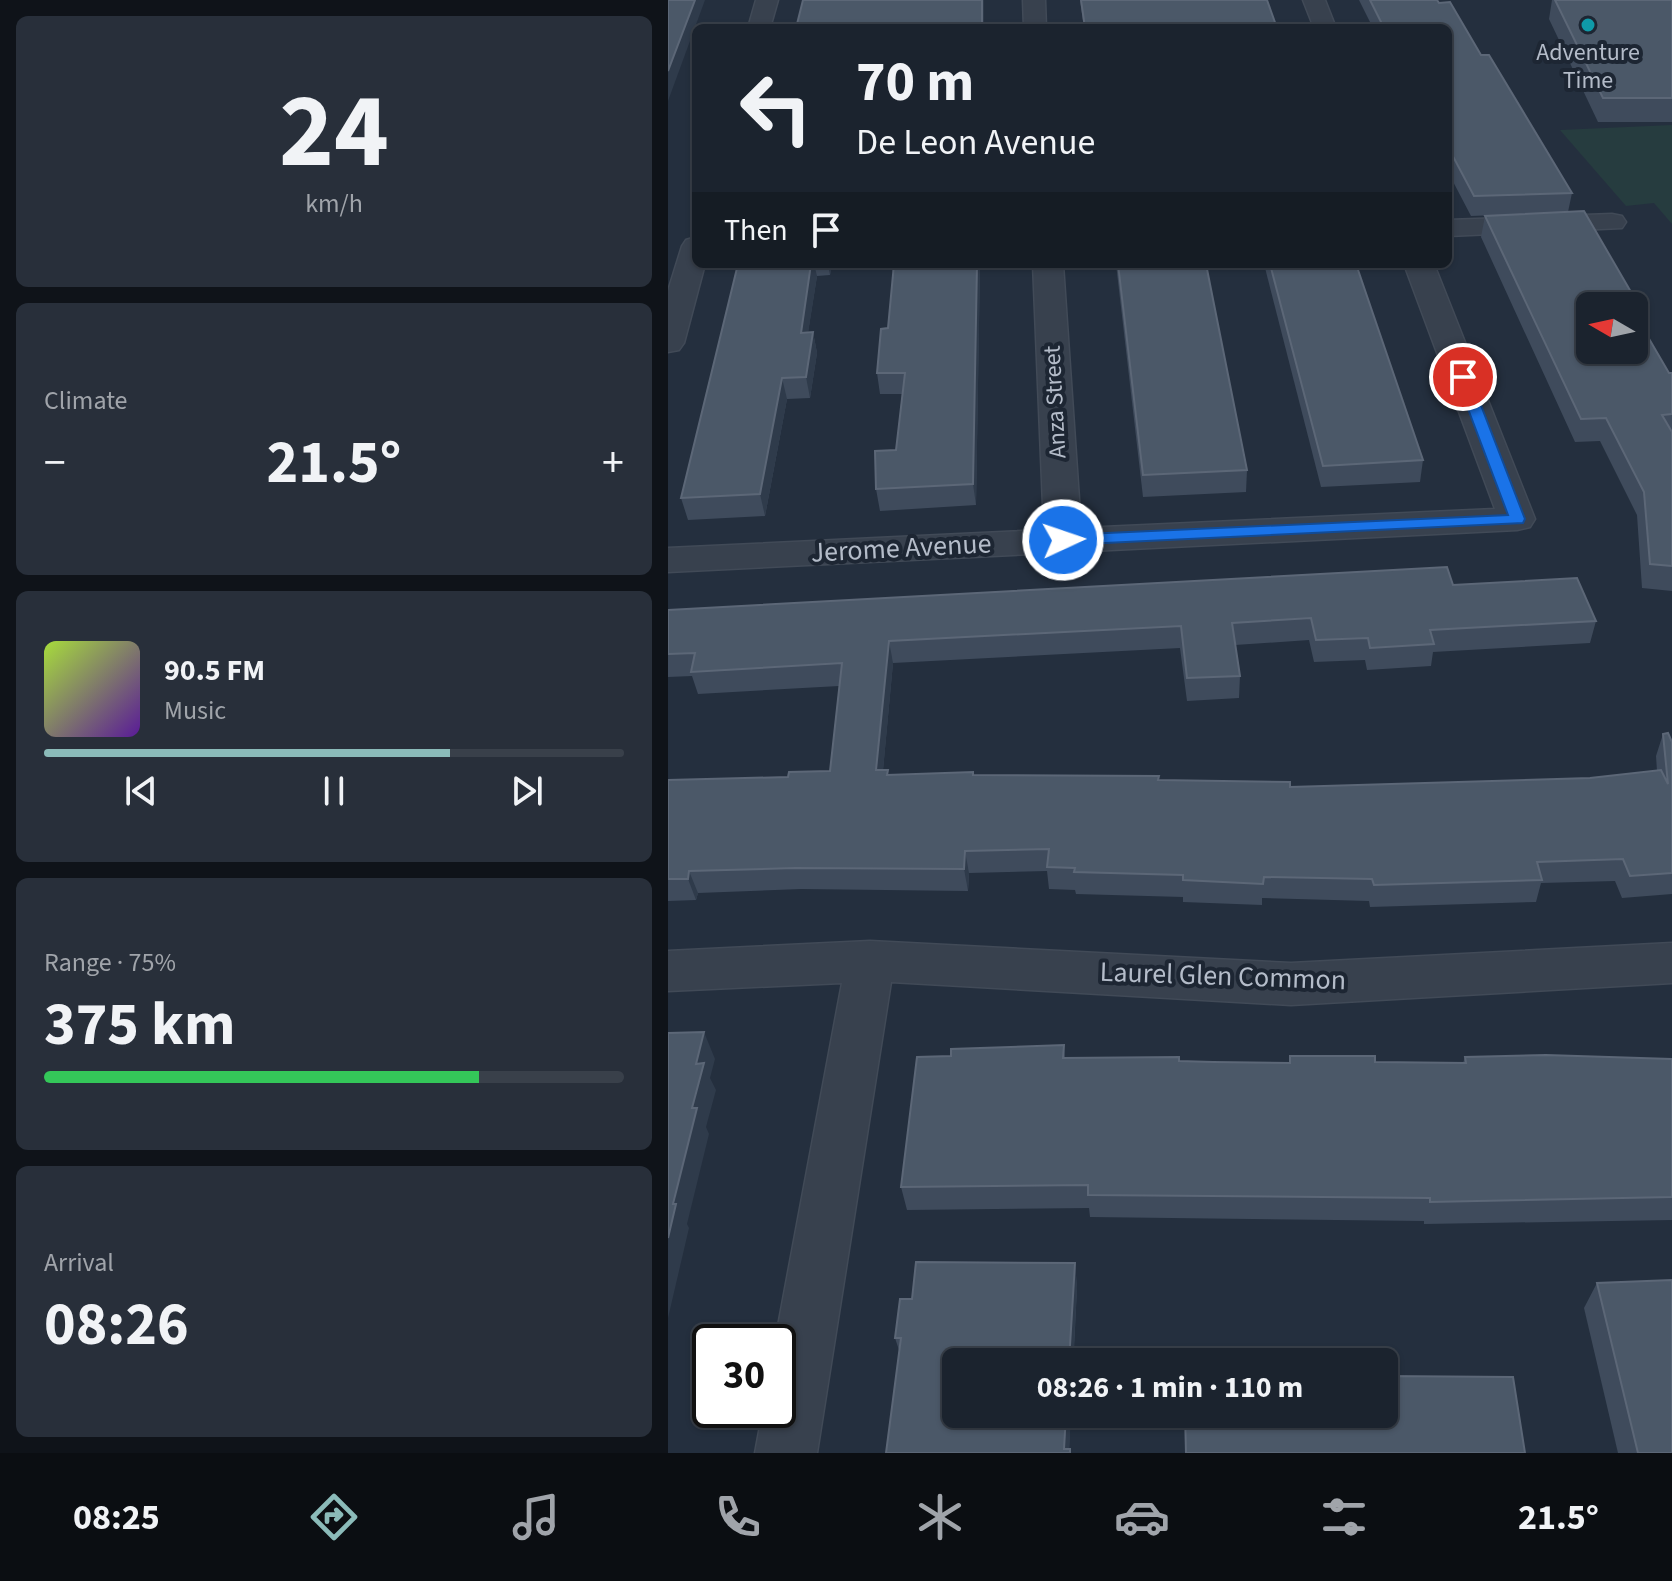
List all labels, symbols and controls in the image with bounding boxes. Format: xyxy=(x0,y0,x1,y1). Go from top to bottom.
marker: Adventure Time xyxy=(1579,16,1597,34)
place label: Adventure Time xyxy=(1536,35,1640,98)
text: 70 m xyxy=(856,43,974,122)
icon: left xyxy=(724,56,828,160)
text: 24 xyxy=(279,59,389,207)
text: De Leon Avenue xyxy=(856,117,1095,168)
text: km/h xyxy=(305,185,363,222)
icon: arrive xyxy=(804,208,848,252)
text: Then xyxy=(724,209,788,252)
north arrow xyxy=(1576,292,1648,364)
map controls xyxy=(1576,292,1648,364)
pin xyxy=(1429,343,1497,411)
street label: Anza Street xyxy=(1035,345,1075,459)
icon: arrive xyxy=(1441,355,1485,399)
text: Climate xyxy=(44,382,128,419)
text: 21.5° xyxy=(267,421,401,506)
text: − xyxy=(44,432,66,495)
text: + xyxy=(602,432,624,495)
position arrow xyxy=(1021,498,1105,582)
street label: Jerome Avenue xyxy=(810,523,992,573)
text: 90.5 FM xyxy=(164,649,265,692)
text: Music xyxy=(164,692,226,729)
icon: previous xyxy=(119,769,163,813)
icon: pause xyxy=(312,769,356,813)
icon: next xyxy=(505,769,549,813)
text: Range · 75% xyxy=(44,944,176,981)
street label: Laurel Glen Common xyxy=(1099,952,1347,1000)
text: 375 km xyxy=(44,983,235,1068)
text: Arrival xyxy=(44,1244,114,1281)
text: 08:26 xyxy=(44,1283,189,1368)
speed limit sign: 30 xyxy=(692,1324,796,1428)
text: 08:26 · 1 min · 110 m xyxy=(1037,1366,1303,1409)
icon: directions xyxy=(306,1489,362,1545)
icon: music xyxy=(508,1489,564,1545)
icon: phone xyxy=(710,1489,766,1545)
icon: climate xyxy=(912,1489,968,1545)
icon: car xyxy=(1114,1489,1170,1545)
icon: filters xyxy=(1316,1489,1372,1545)
text: 08:25 xyxy=(73,1492,160,1543)
text: 21.5° xyxy=(1518,1492,1599,1543)

